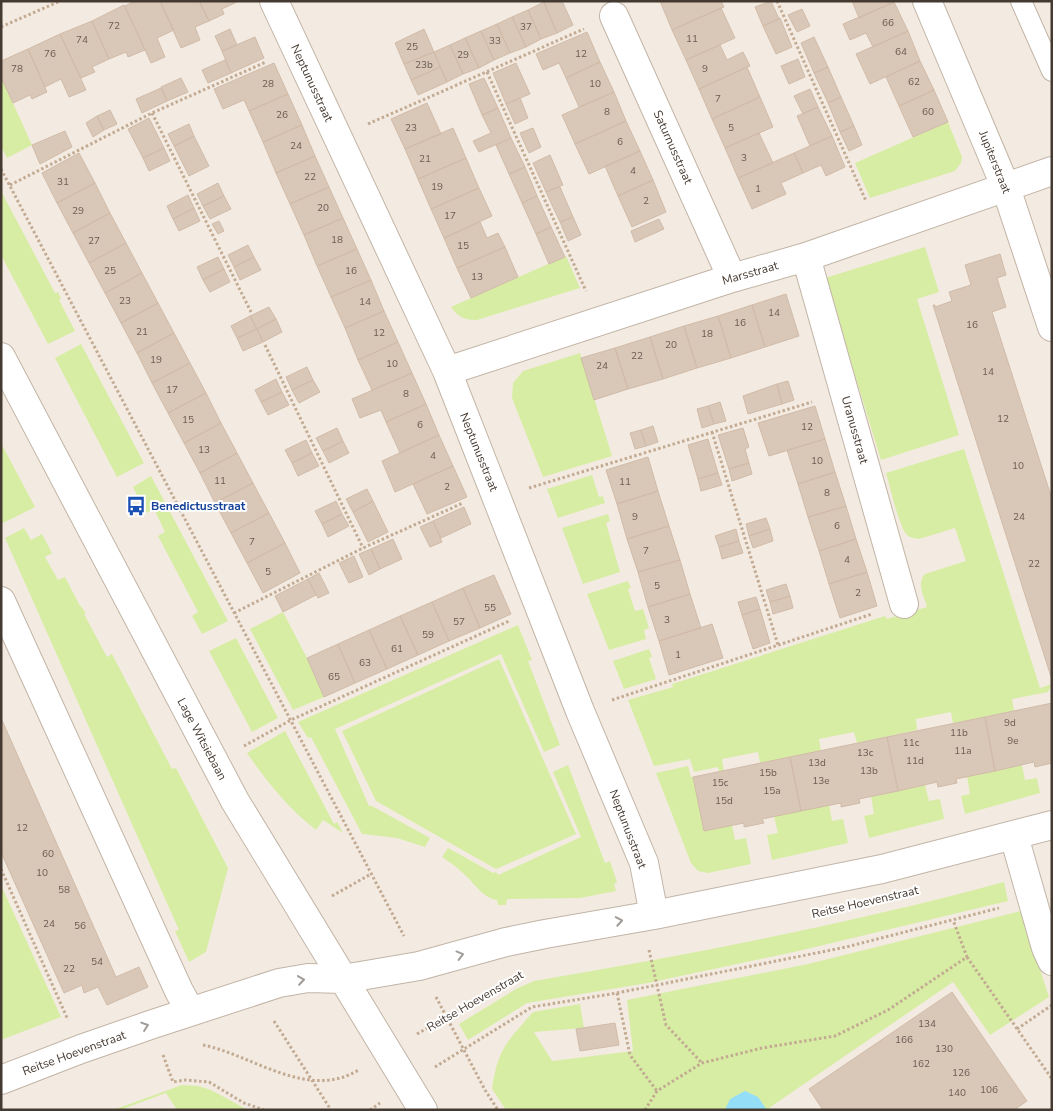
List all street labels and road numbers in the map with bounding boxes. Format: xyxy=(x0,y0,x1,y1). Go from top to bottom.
street label: Neptunusstraat xyxy=(287,42,337,125)
street label: Saturnusstraat xyxy=(650,107,697,187)
street label: Jupiterstraat xyxy=(975,127,1015,196)
street label: Marsstraat xyxy=(720,257,781,289)
street label: Uranusstraat xyxy=(838,394,873,466)
street label: Neptunusstraat xyxy=(456,410,502,494)
street label: Lage Witsiebaan xyxy=(174,695,230,783)
street label: Neptunusstraat xyxy=(606,787,651,872)
street label: Reitse Hoevenstraat xyxy=(810,882,921,922)
street label: Reitse Hoevenstraat xyxy=(424,966,527,1035)
street label: Reitse Hoevenstraat xyxy=(20,1027,129,1079)

